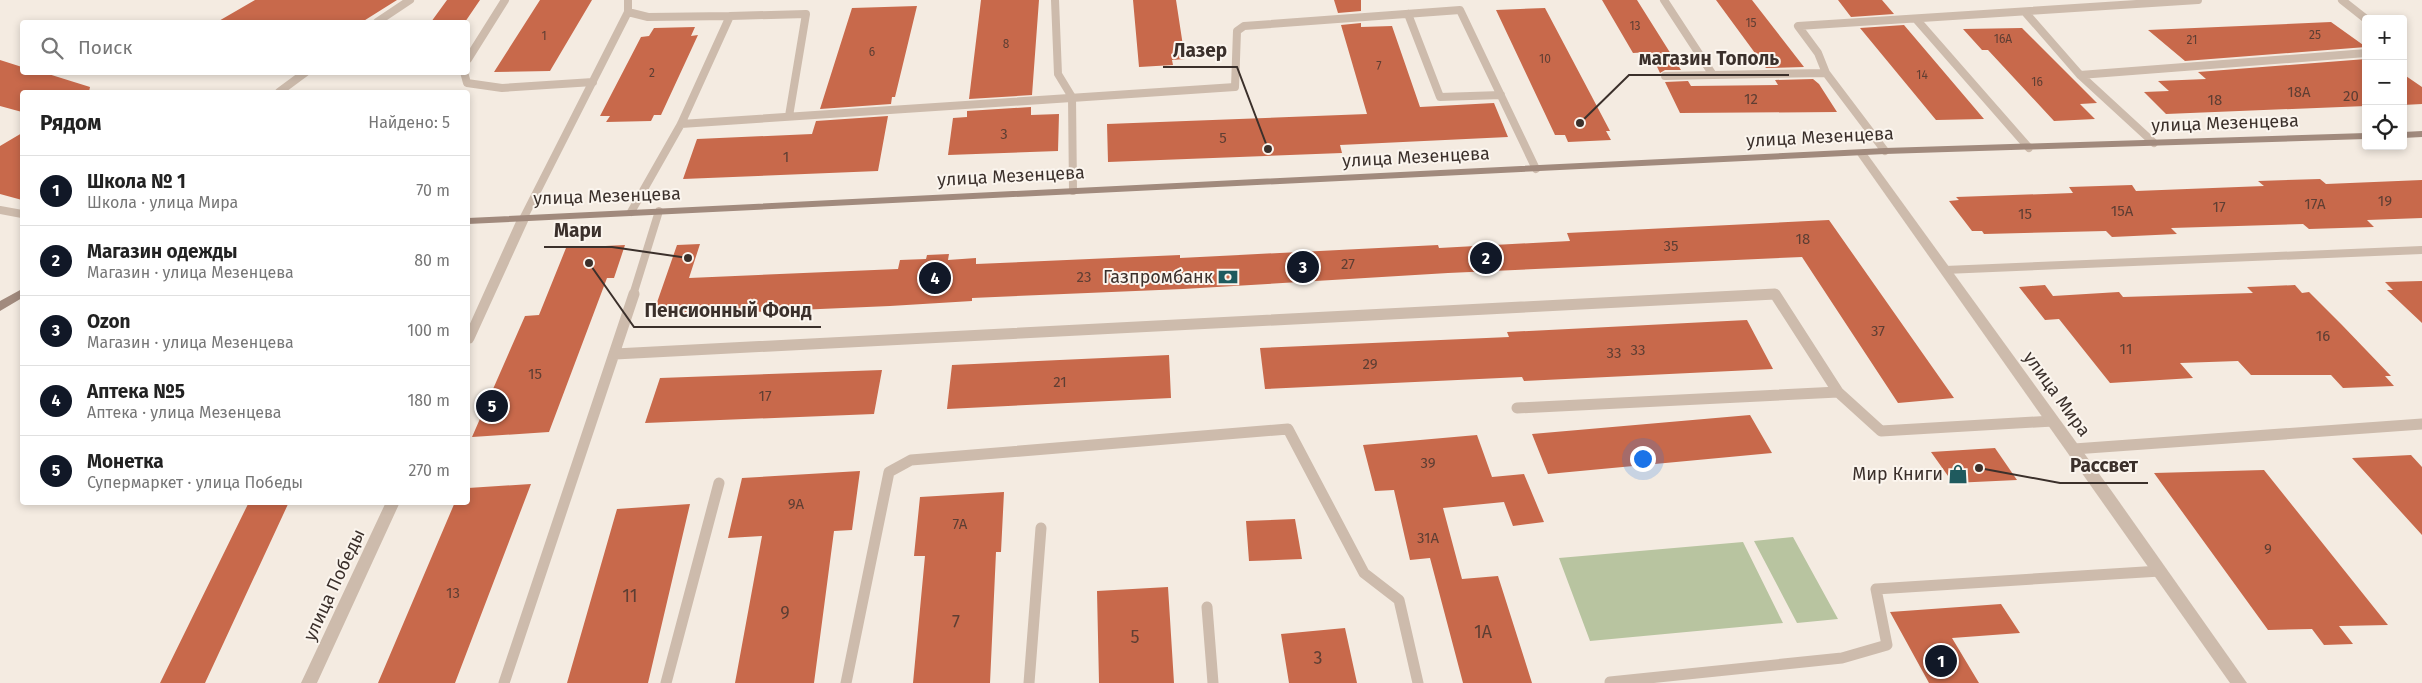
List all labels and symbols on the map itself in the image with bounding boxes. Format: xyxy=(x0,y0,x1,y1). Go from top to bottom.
house number: 15 xyxy=(1745,16,1757,30)
house number: 13 xyxy=(1629,19,1641,33)
house number: 25 xyxy=(2309,28,2321,42)
house number: 1 xyxy=(541,29,547,43)
house number: 16А xyxy=(1994,32,2012,46)
callout: Лазер xyxy=(1163,33,1237,67)
house number: 21 xyxy=(2187,33,2197,47)
house number: 8 xyxy=(1003,37,1010,51)
text: Лазер xyxy=(1173,39,1227,62)
callout: магазин Тополь xyxy=(1629,41,1789,75)
house number: 6 xyxy=(869,45,875,59)
text: магазин Тополь xyxy=(1639,47,1779,70)
house number: 10 xyxy=(1539,52,1551,66)
house number: 7 xyxy=(1376,59,1382,73)
house number: 2 xyxy=(649,66,655,80)
house number: 14 xyxy=(1916,68,1928,82)
house number: 16 xyxy=(2031,75,2043,89)
house number: 18А xyxy=(2287,83,2311,101)
house number: 20 xyxy=(2343,87,2359,105)
house number: 12 xyxy=(1744,90,1758,108)
house number: 18 xyxy=(2208,91,2222,109)
street label: улица Мезенцева xyxy=(2151,109,2299,137)
street label: улица Мезенцева xyxy=(1746,122,1894,152)
house number: 3 xyxy=(1000,125,1008,143)
house number: 5 xyxy=(1219,129,1227,147)
street label: улица Мезенцева xyxy=(1342,142,1490,172)
house number: 1 xyxy=(783,148,789,166)
street label: улица Мезенцева xyxy=(937,161,1085,191)
street label: улица Мезенцева xyxy=(533,182,681,210)
house number: 19 xyxy=(2378,192,2392,210)
house number: 17А xyxy=(2304,195,2326,213)
house number: 17 xyxy=(2212,198,2226,216)
house number: 15А xyxy=(2111,202,2134,220)
house number: 15 xyxy=(2018,205,2032,223)
callout: Мари xyxy=(544,213,612,247)
text: Мари xyxy=(554,219,602,242)
house number: 18 xyxy=(1796,230,1810,248)
house number: 35 xyxy=(1663,237,1679,255)
pin: 2 xyxy=(1470,239,1502,277)
pin: 3 xyxy=(1287,248,1319,286)
house number: 27 xyxy=(1341,255,1355,273)
pin: 4 xyxy=(919,259,951,297)
place label: Газпромбанк xyxy=(1103,266,1214,288)
bank icon: Газпромбанк xyxy=(1217,266,1239,288)
house number: 23 xyxy=(1077,268,1091,286)
callout: Пенсионный Фонд xyxy=(634,293,821,327)
text: Пенсионный Фонд xyxy=(644,299,812,322)
house number: 37 xyxy=(1871,322,1885,340)
house number: 16 xyxy=(2316,327,2330,345)
house number: 11 xyxy=(2120,340,2132,358)
house number: 33 xyxy=(1631,341,1645,359)
house number: 33 xyxy=(1607,344,1621,362)
street label: улица Мира xyxy=(2019,347,2095,441)
house number: 29 xyxy=(1362,355,1378,373)
house number: 15 xyxy=(528,365,542,383)
house number: 21 xyxy=(1053,373,1067,391)
pin: 5 xyxy=(476,387,508,425)
house number: 17 xyxy=(758,387,772,405)
your location xyxy=(1630,446,1656,472)
callout: Рассвет xyxy=(2060,449,2148,483)
house number: 39 xyxy=(1420,454,1436,472)
text: Рассвет xyxy=(2070,454,2139,477)
place label: Мир Книги xyxy=(1852,463,1943,485)
shop icon: Мир Книги xyxy=(1947,463,1969,485)
house number: 9А xyxy=(788,495,805,513)
house number: 7А xyxy=(953,515,968,533)
street label: улица Победы xyxy=(298,526,370,644)
house number: 31А xyxy=(1417,529,1440,547)
house number: 9 xyxy=(2264,540,2272,558)
house number: 13 xyxy=(446,584,460,602)
house number: 11 xyxy=(622,585,638,607)
house number: 9 xyxy=(780,602,790,624)
house number: 7 xyxy=(952,611,960,633)
house number: 1А xyxy=(1474,621,1493,643)
house number: 5 xyxy=(1130,626,1140,648)
pin: 1 xyxy=(1925,642,1957,680)
house number: 3 xyxy=(1314,647,1322,669)

